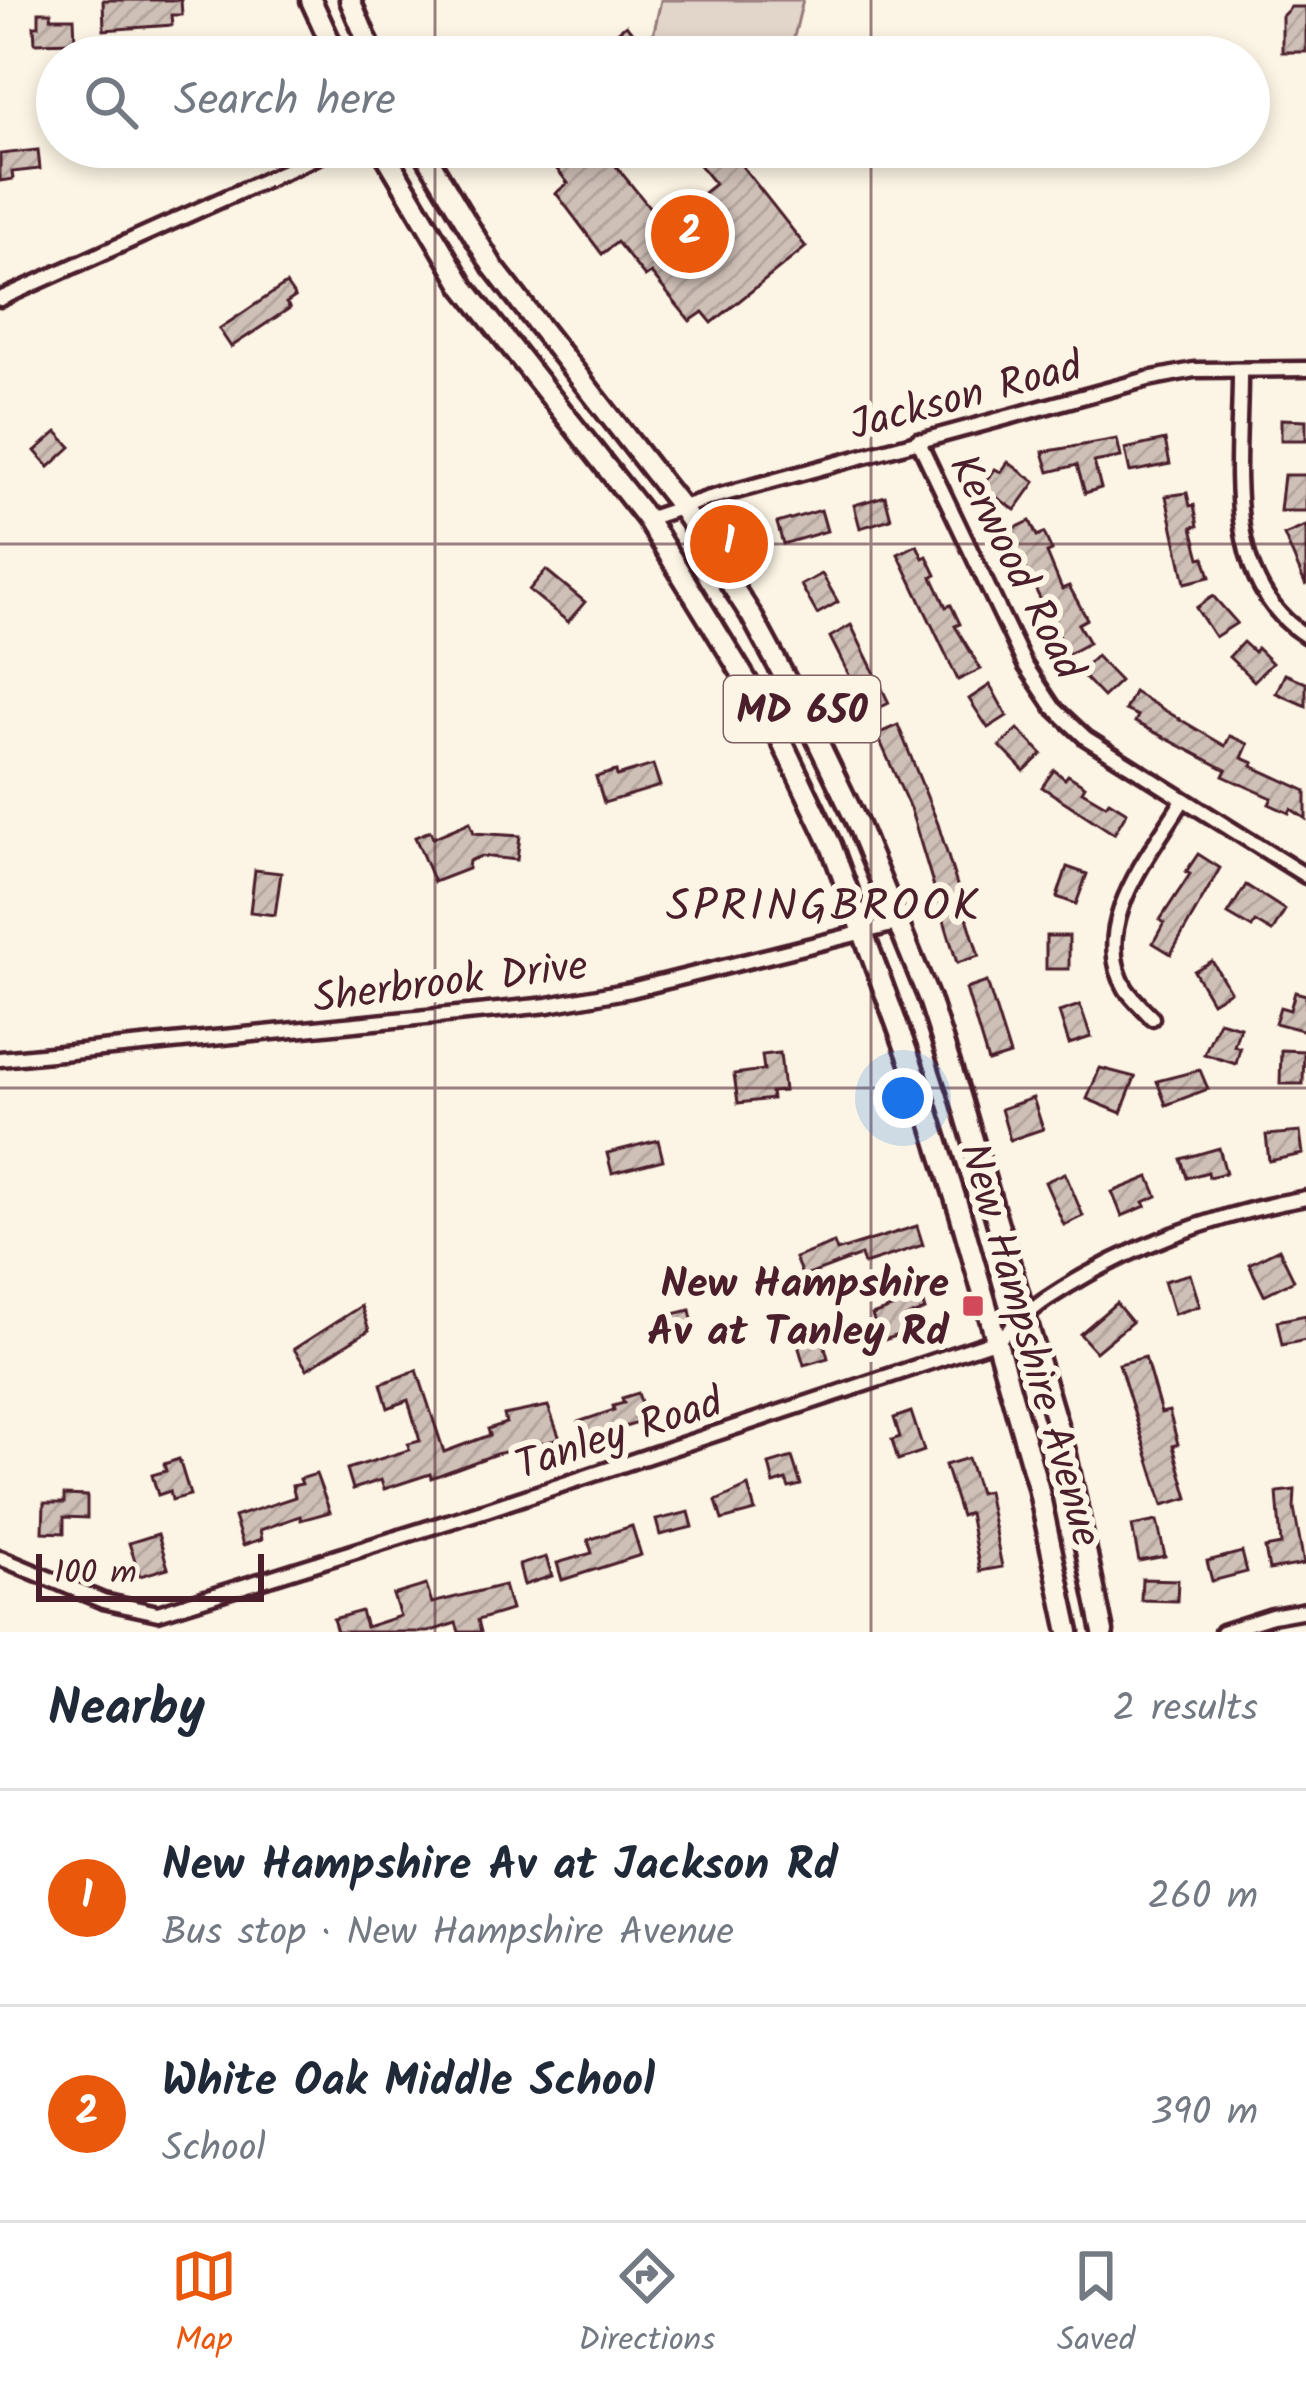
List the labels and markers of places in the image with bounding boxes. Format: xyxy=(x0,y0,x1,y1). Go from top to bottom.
pin: 2 xyxy=(651,189,729,279)
pin: 1 xyxy=(690,499,768,589)
place label: New Hampshire Av at Tanley Rd xyxy=(647,1252,950,1367)
marker: New Hampshire Av at Tanley Rd xyxy=(960,1293,986,1319)

